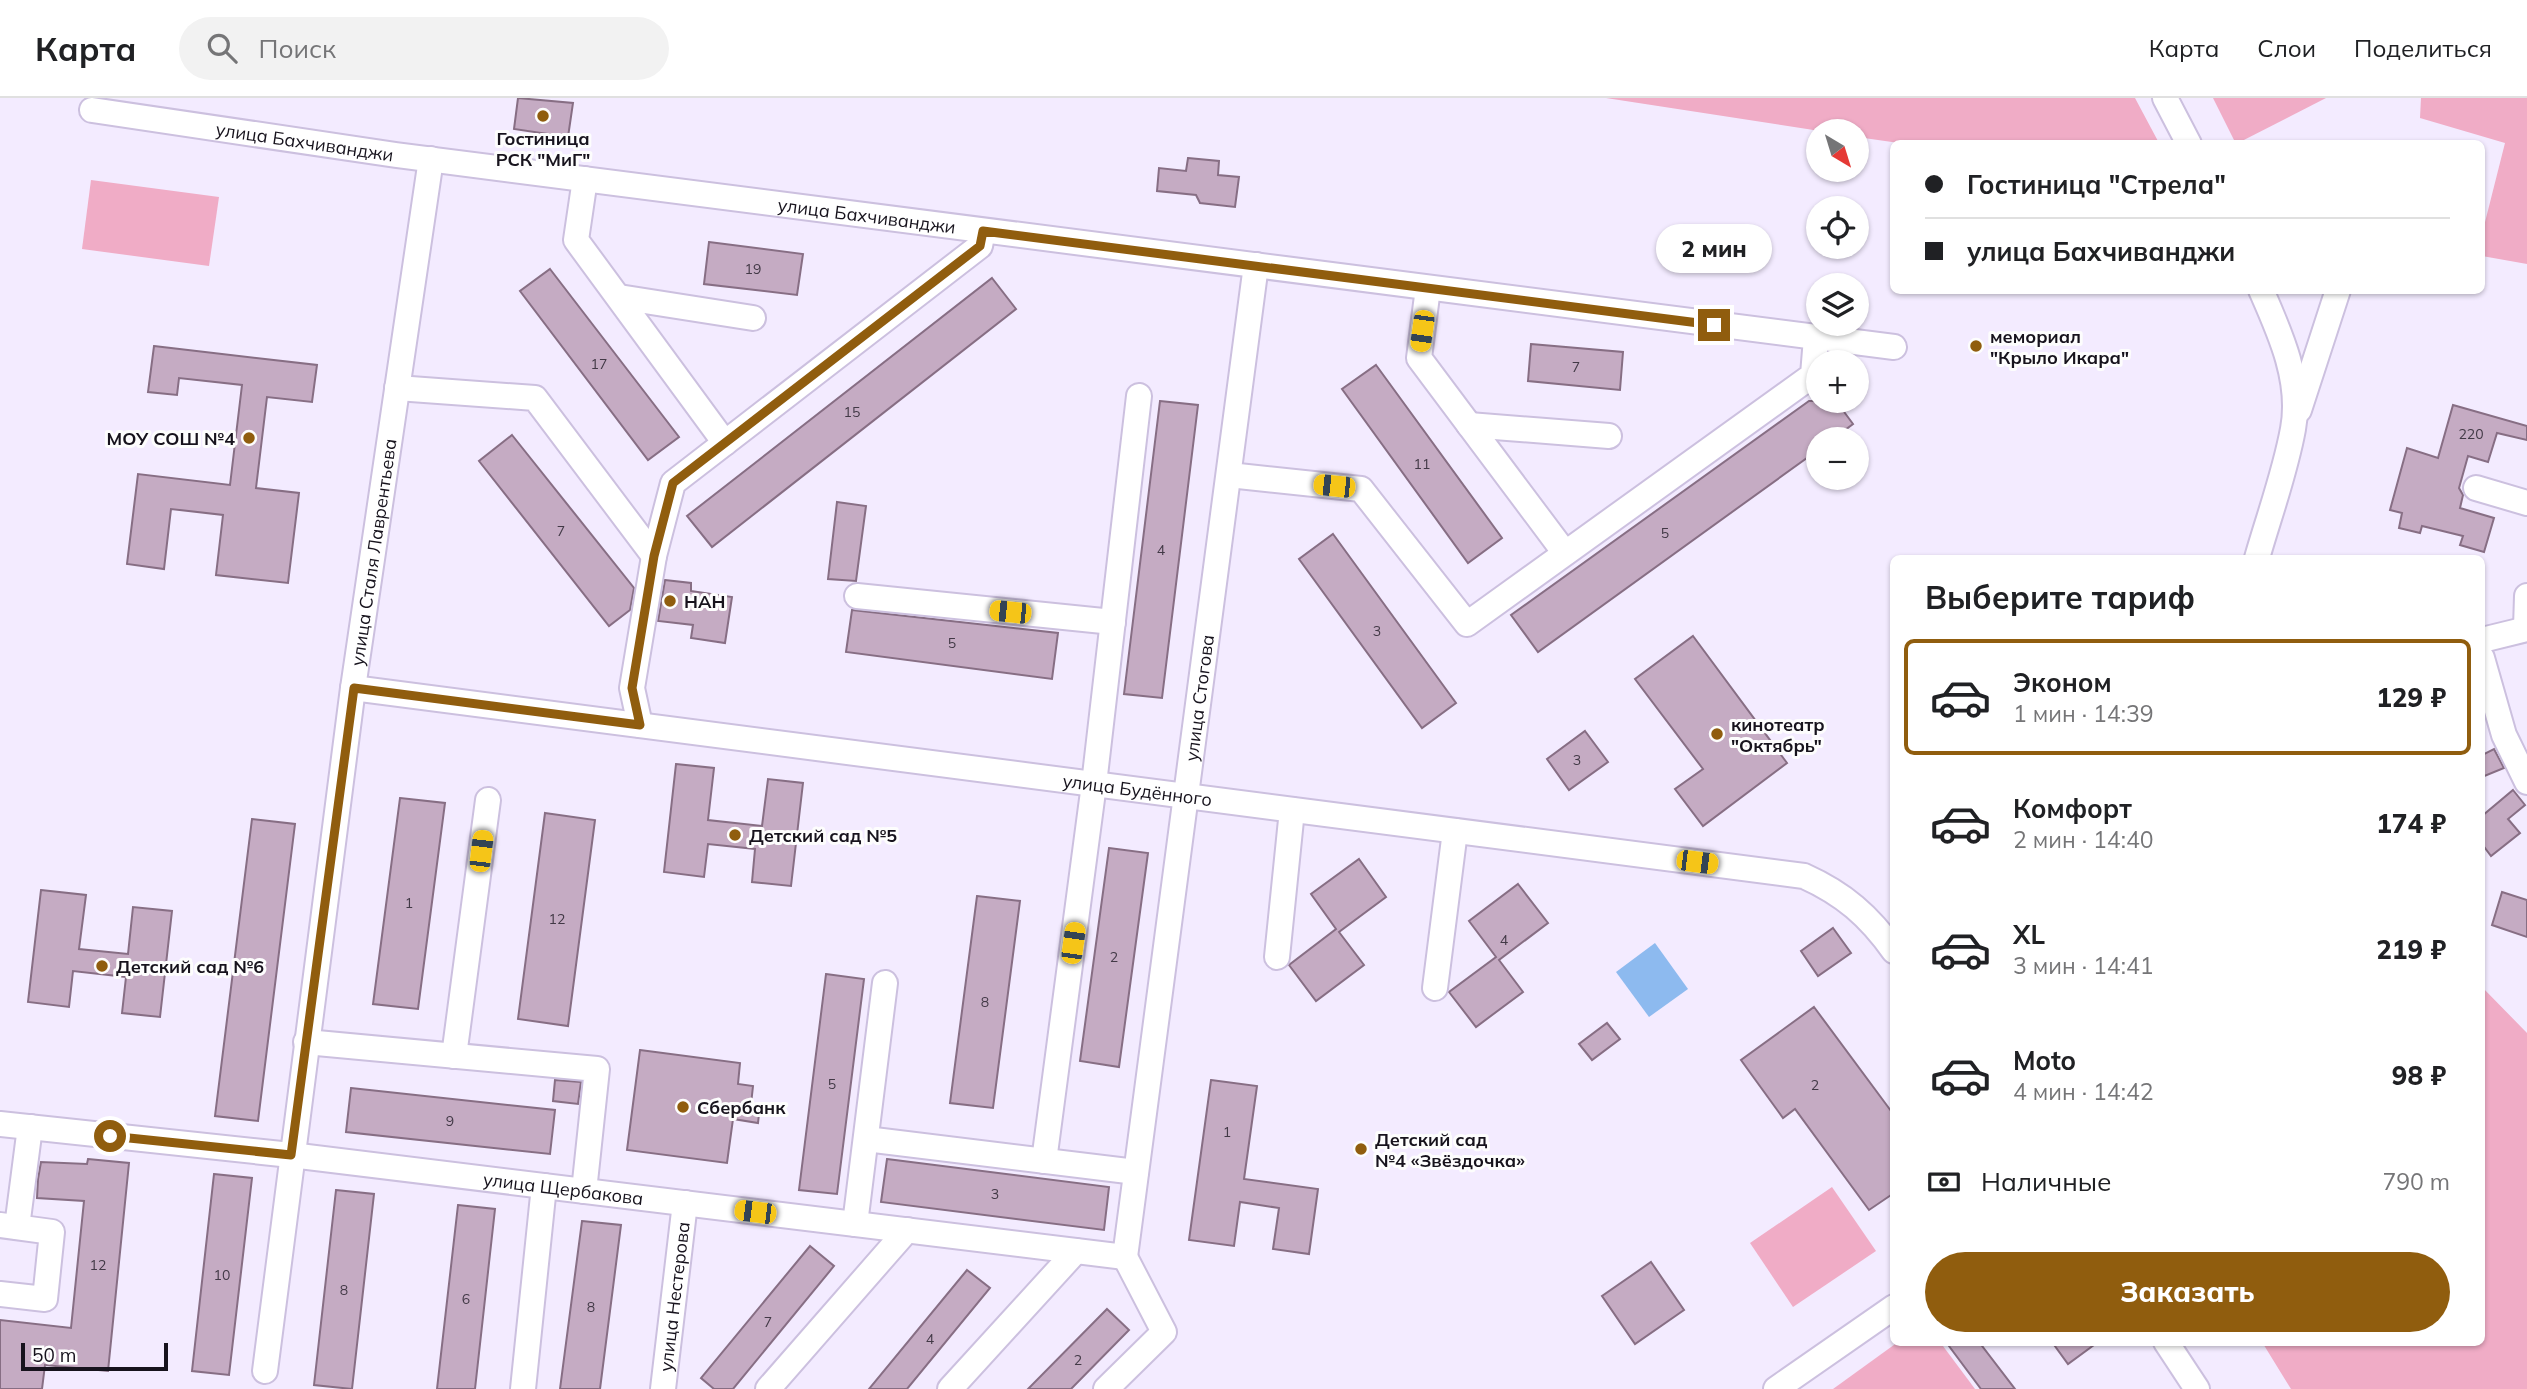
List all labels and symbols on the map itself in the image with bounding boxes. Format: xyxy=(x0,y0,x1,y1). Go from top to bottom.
marker: Гостиница РСК "МиГ" xyxy=(535,108,551,124)
street label: улица Бахчиванджи xyxy=(214,117,395,166)
north arrow xyxy=(1806,119,1869,182)
place label: Гостиница РСК "МиГ" xyxy=(496,127,590,171)
street label: улица Бахчиванджи xyxy=(777,193,957,238)
callout: 2 мин xyxy=(1656,224,1772,272)
house number: 19 xyxy=(745,260,761,278)
car xyxy=(1409,309,1436,353)
route end xyxy=(1698,309,1730,341)
place label: мемориал "Крыло Икара" xyxy=(1990,325,2129,369)
marker: мемориал "Крыло Икара" xyxy=(1968,338,1984,354)
house number: 17 xyxy=(591,355,607,373)
house number: 7 xyxy=(1572,358,1580,376)
house number: 15 xyxy=(844,403,860,421)
house number: 220 xyxy=(2458,425,2484,443)
place label: МОУ СОШ №4 xyxy=(107,427,235,450)
marker: МОУ СОШ №4 xyxy=(241,430,257,446)
street label: улица Сталя Лаврентьева xyxy=(345,437,401,667)
house number: 11 xyxy=(1414,455,1430,473)
car xyxy=(1313,473,1356,499)
house number: 7 xyxy=(557,522,565,540)
house number: 5 xyxy=(1661,524,1669,542)
house number: 4 xyxy=(1157,541,1166,559)
place label: НАН xyxy=(684,590,725,613)
marker: НАН xyxy=(662,593,678,609)
car xyxy=(989,599,1032,625)
house number: 3 xyxy=(1373,622,1381,640)
street label: улица Стогова xyxy=(1179,633,1219,763)
house number: 5 xyxy=(948,634,956,652)
place label: кинотеатр "Октябрь" xyxy=(1731,713,1825,757)
marker: кинотеатр "Октябрь" xyxy=(1709,726,1725,742)
house number: 3 xyxy=(1573,751,1581,769)
street label: улица Будённого xyxy=(1061,769,1213,811)
place label: Детский сад №5 xyxy=(749,824,897,847)
marker: Детский сад №5 xyxy=(727,827,743,843)
car xyxy=(469,829,494,873)
car xyxy=(1675,849,1720,875)
house number: 1 xyxy=(405,894,413,912)
house number: 12 xyxy=(549,910,565,928)
car xyxy=(1060,921,1087,965)
house number: 4 xyxy=(1500,931,1509,949)
house number: 2 xyxy=(1110,948,1118,966)
place label: Детский сад №6 xyxy=(116,955,264,978)
marker: Детский сад №6 xyxy=(94,958,110,974)
house number: 8 xyxy=(981,993,989,1011)
house number: 5 xyxy=(828,1075,836,1093)
house number: 2 xyxy=(1811,1076,1819,1094)
place label: Сбербанк xyxy=(697,1096,786,1119)
marker: Сбербанк xyxy=(675,1099,691,1115)
house number: 9 xyxy=(446,1112,454,1130)
route start xyxy=(94,1120,126,1152)
house number: 1 xyxy=(1223,1123,1231,1141)
place label: Детский сад №4 «Звёздочка» xyxy=(1375,1128,1525,1172)
marker: Детский сад №4 «Звёздочка» xyxy=(1353,1141,1369,1157)
street label: улица Щербакова xyxy=(482,1167,645,1209)
house number: 3 xyxy=(991,1185,999,1203)
car xyxy=(733,1199,778,1225)
street label: улица Нестерова xyxy=(654,1220,694,1373)
house number: 12 xyxy=(90,1256,106,1274)
house number: 10 xyxy=(214,1266,230,1284)
house number: 8 xyxy=(340,1281,348,1299)
house number: 6 xyxy=(462,1290,470,1308)
house number: 8 xyxy=(587,1298,595,1316)
house number: 7 xyxy=(764,1313,772,1331)
house number: 4 xyxy=(926,1330,935,1348)
scale bar xyxy=(21,1340,168,1372)
house number: 2 xyxy=(1074,1351,1082,1369)

